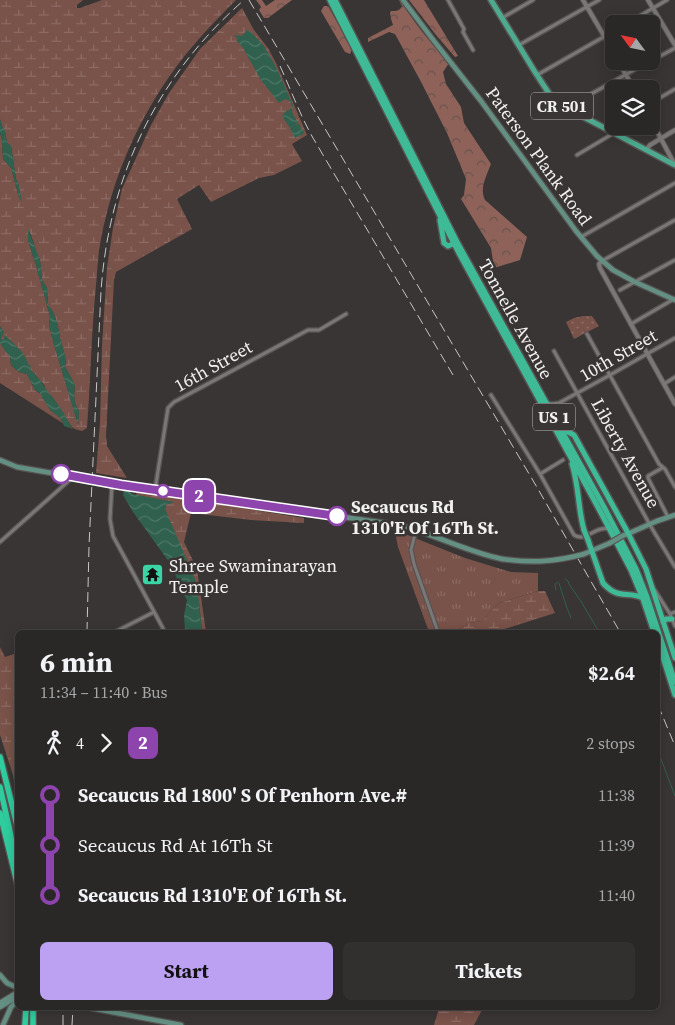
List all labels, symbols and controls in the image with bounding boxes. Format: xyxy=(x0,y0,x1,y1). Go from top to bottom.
north arrow xyxy=(605,15,660,70)
map controls xyxy=(605,15,660,135)
button: layers xyxy=(605,80,660,135)
street label: Paterson Plank Road xyxy=(480,82,598,230)
road number: CR 501 xyxy=(531,92,593,120)
street label: Tonnelle Avenue xyxy=(473,255,559,383)
street label: 10th Street xyxy=(575,323,661,387)
street label: 16th Street xyxy=(170,334,257,398)
street label: Liberty Avenue xyxy=(586,394,666,512)
road number: US 1 xyxy=(533,404,575,431)
unlabelled marker xyxy=(51,464,71,484)
line badge: 2 xyxy=(183,480,215,512)
text: 2 xyxy=(194,483,204,508)
unlabelled marker xyxy=(156,484,170,498)
place label: Secaucus Rd 1310'E Of 16Th St. xyxy=(351,494,499,540)
marker: Secaucus Rd 1310'E Of 16Th St. xyxy=(327,506,347,526)
place label: Shree Swaminarayan Temple xyxy=(169,553,337,599)
temple icon: Shree Swaminarayan Temple xyxy=(141,563,165,587)
text: 6 min xyxy=(40,643,113,681)
text: $2.64 xyxy=(588,660,635,686)
text: 11:34 – 11:40 · Bus xyxy=(40,681,168,703)
icon: walk xyxy=(40,729,68,757)
icon: forward xyxy=(92,729,120,757)
text: 2 xyxy=(138,730,148,755)
text: 4 xyxy=(76,732,84,754)
text: 2 stops xyxy=(586,732,635,754)
text: Secaucus Rd 1800' S Of Penhorn Ave.# xyxy=(78,782,407,808)
text: 11:38 xyxy=(598,784,635,806)
text: Secaucus Rd At 16Th St xyxy=(78,832,273,858)
text: 11:39 xyxy=(598,834,635,856)
text: Secaucus Rd 1310'E Of 16Th St. xyxy=(78,882,347,908)
text: 11:40 xyxy=(598,884,635,906)
button: Start xyxy=(40,942,333,1000)
button: Tickets xyxy=(343,942,635,1000)

